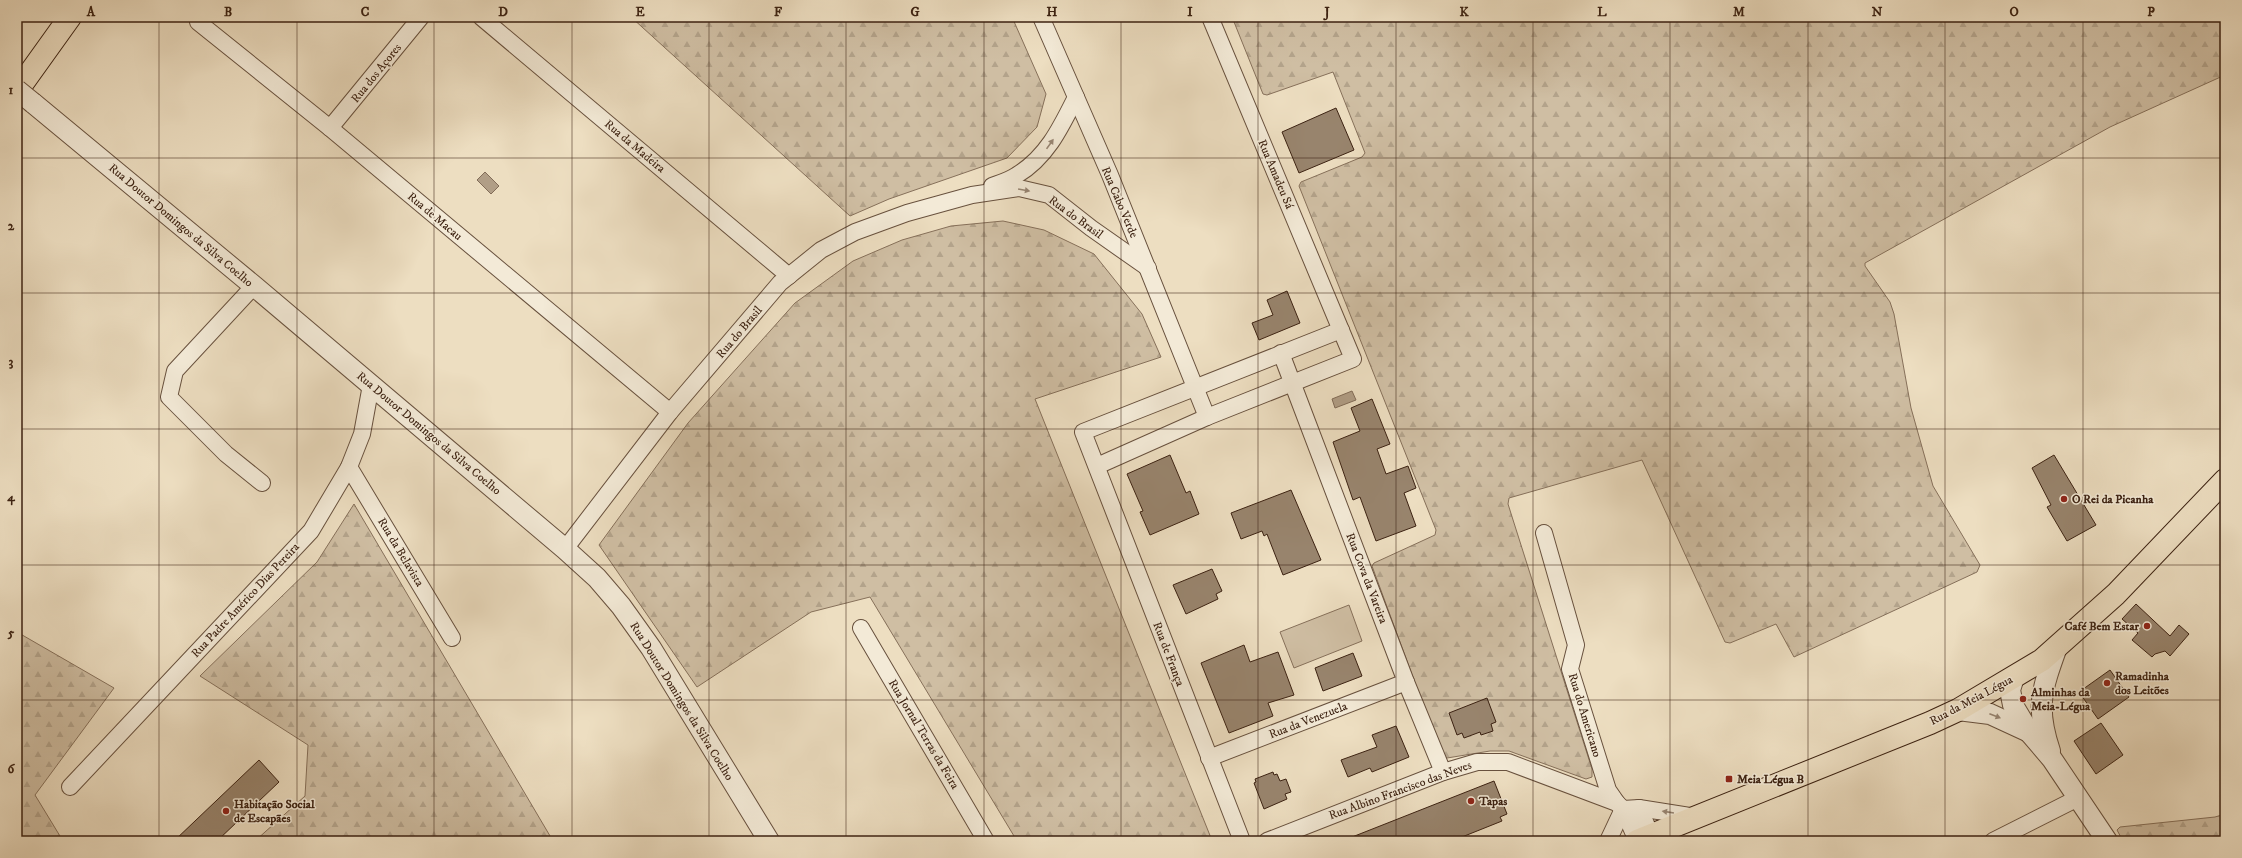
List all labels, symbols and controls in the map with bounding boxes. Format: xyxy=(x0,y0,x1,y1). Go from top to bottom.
text: A xyxy=(86,4,96,20)
text: B xyxy=(224,4,232,20)
text: C xyxy=(361,4,370,20)
text: D xyxy=(498,4,508,20)
text: E xyxy=(635,4,645,20)
text: F xyxy=(774,4,783,20)
text: G xyxy=(910,4,920,20)
text: H xyxy=(1047,4,1058,20)
text: I xyxy=(1187,4,1193,20)
text: J xyxy=(1322,4,1330,21)
text: K xyxy=(1459,4,1469,20)
text: L xyxy=(1597,4,1607,20)
text: M xyxy=(1733,4,1745,20)
text: N xyxy=(1872,4,1883,20)
text: O xyxy=(2009,4,2019,20)
text: P xyxy=(2147,4,2155,20)
street label: Rua dos Açores xyxy=(348,41,405,106)
text: 1 xyxy=(9,82,14,98)
street label: Rua da Madeira xyxy=(601,117,669,177)
street label: Rua Amadeu Sá xyxy=(1254,137,1297,212)
one-way arrow xyxy=(1046,139,1054,149)
street label: Rua Doutor Domingos da Silva Coelho xyxy=(105,160,256,290)
street label: Rua Cabo Verde xyxy=(1098,164,1141,240)
one-way arrow xyxy=(1018,187,1031,193)
street label: Rua de Macau xyxy=(404,189,465,244)
street label: Rua do Brasil xyxy=(1046,193,1106,242)
text: 2 xyxy=(8,218,15,234)
street label: Rua do Brasil xyxy=(713,303,766,362)
text: 3 xyxy=(9,354,14,370)
street label: Rua Doutor Domingos da Silva Coelho xyxy=(353,368,504,498)
text: 4 xyxy=(6,489,15,506)
place label: O Rei da Picanha xyxy=(2072,492,2154,507)
marker: O Rei da Picanha xyxy=(2059,494,2069,504)
street label: Rua da Belavista xyxy=(374,515,427,590)
street label: Rua Cova da Vareira xyxy=(1342,531,1391,626)
street label: Rua Padre Américo Dias Pereira xyxy=(188,539,303,661)
street label: Rua Doutor Domingos da Silva Coelho xyxy=(626,619,737,783)
place label: Café Bem Estar xyxy=(2065,619,2140,634)
street label: Rua de França xyxy=(1149,620,1188,689)
marker: Café Bem Estar xyxy=(2142,621,2152,631)
text: 5 xyxy=(7,625,15,641)
place label: Ramadinha dos Leitões xyxy=(2115,669,2170,698)
street label: Rua do Americano xyxy=(1565,671,1605,759)
street label: Rua da Meia Légua xyxy=(1927,672,2016,729)
street label: Rua Jornal Terras da Feira xyxy=(885,677,963,793)
marker: Ramadinha dos Leitões xyxy=(2102,678,2112,688)
place label: Alminhas da Meia-Légua xyxy=(2030,685,2091,714)
marker: Alminhas da Meia-Légua xyxy=(2018,694,2028,704)
street label: Rua da Venezuela xyxy=(1267,698,1350,742)
one-way arrow xyxy=(1989,713,2001,719)
street label: Rua Albino Francisco das Neves xyxy=(1327,758,1474,823)
text: 6 xyxy=(8,761,16,777)
place label: Meia Légua B xyxy=(1737,772,1804,787)
marker: Meia Légua B xyxy=(1724,774,1734,784)
place label: Tapas xyxy=(1478,794,1507,809)
marker: Tapas xyxy=(1466,796,1476,806)
place label: Habitação Social de Escapães xyxy=(234,797,315,826)
marker: Habitação Social de Escapães xyxy=(221,806,231,816)
one-way arrow xyxy=(1661,809,1674,815)

